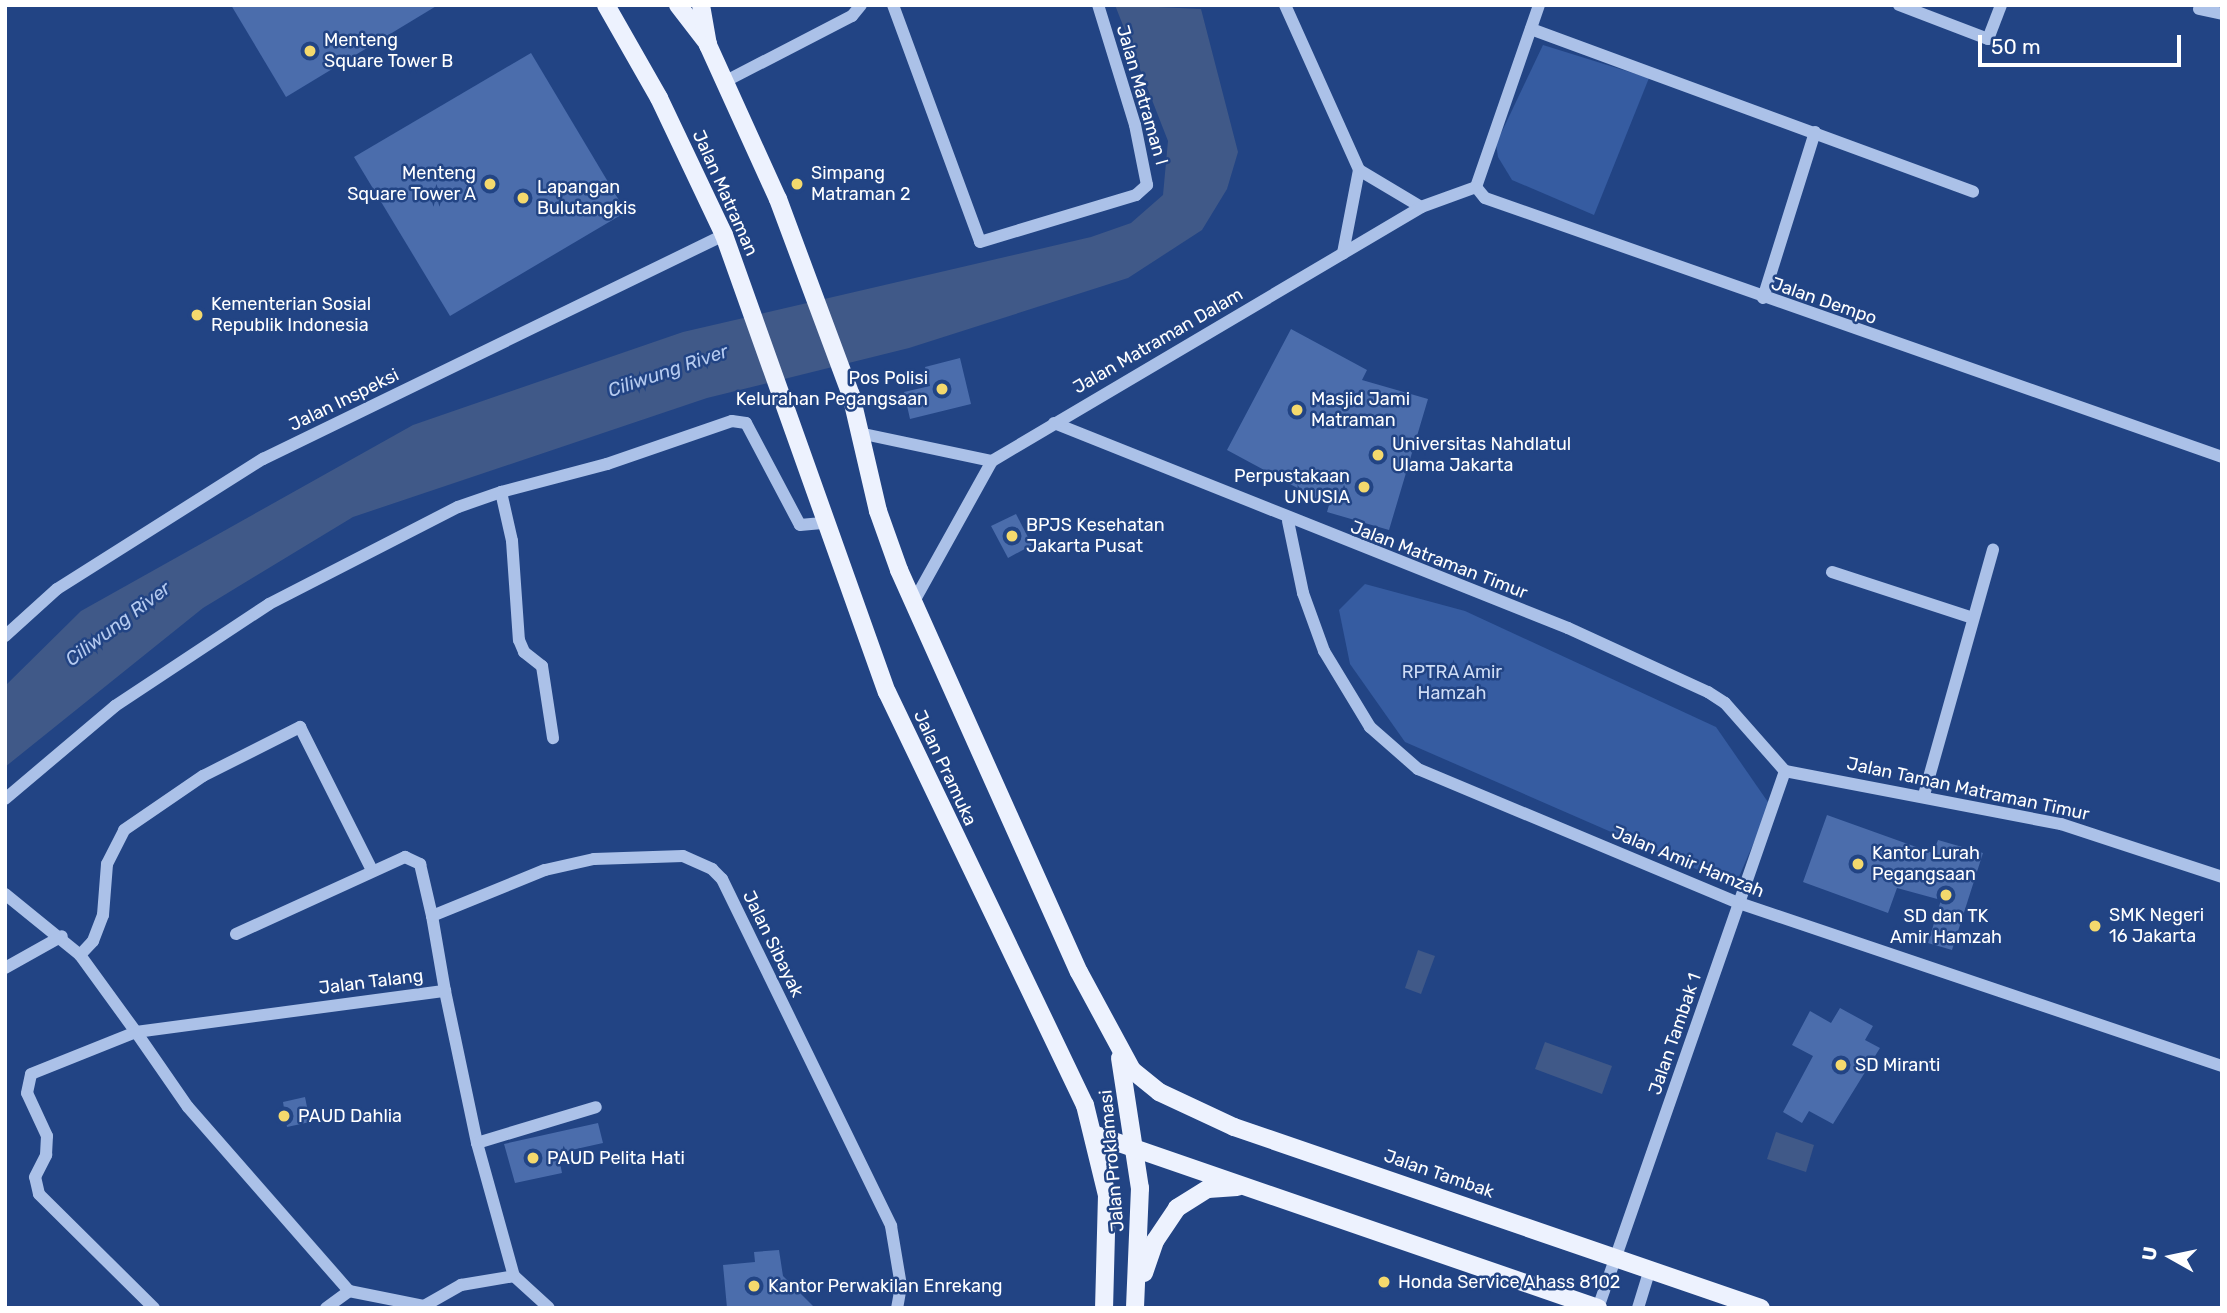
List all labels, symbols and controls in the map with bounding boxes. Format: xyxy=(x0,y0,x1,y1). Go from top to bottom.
scale bar xyxy=(1982,21,2185,65)
street label: Jalan Matraman I xyxy=(1112,22,1172,168)
place label: Menteng Square Tower B xyxy=(324,30,454,72)
text: 50 m xyxy=(1991,34,2041,59)
marker: Menteng Square Tower B xyxy=(302,43,318,59)
street label: Jalan Matraman xyxy=(688,127,762,259)
place label: Menteng Square Tower A xyxy=(346,163,476,206)
place label: Simpang Matraman 2 xyxy=(811,163,911,206)
marker: Menteng Square Tower A xyxy=(482,176,498,192)
marker: Simpang Matraman 2 xyxy=(789,176,805,192)
place label: Lapangan Bulutangkis xyxy=(537,177,637,220)
marker: Lapangan Bulutangkis xyxy=(515,190,531,206)
street label: Jalan Dempo xyxy=(1768,273,1880,329)
street label: Jalan Matraman Dalam xyxy=(1069,283,1247,399)
place label: Kementerian Sosial Republik Indonesia xyxy=(211,294,371,336)
marker: Kementerian Sosial Republik Indonesia xyxy=(189,307,205,323)
water label: Ciliwung River xyxy=(605,340,731,402)
street label: Jalan Inspeksi xyxy=(286,364,402,436)
place label: Pos Polisi Kelurahan Pegangsaan xyxy=(736,368,928,410)
marker: Pos Polisi Kelurahan Pegangsaan xyxy=(934,381,950,397)
place label: Masjid Jami Matraman xyxy=(1311,389,1410,432)
marker: Masjid Jami Matraman xyxy=(1289,402,1305,418)
place label: Universitas Nahdlatul Ulama Jakarta xyxy=(1392,434,1571,476)
marker: Universitas Nahdlatul Ulama Jakarta xyxy=(1370,447,1386,463)
place label: Perpustakaan UNUSIA xyxy=(1234,466,1350,508)
marker: Perpustakaan UNUSIA xyxy=(1356,479,1372,495)
place label: BPJS Kesehatan Jakarta Pusat xyxy=(1026,515,1165,558)
street label: Jalan Matraman Timur xyxy=(1347,516,1531,604)
marker: BPJS Kesehatan Jakarta Pusat xyxy=(1004,528,1020,544)
water label: Ciliwung River xyxy=(61,577,175,671)
park label: RPTRA Amir Hamzah xyxy=(1401,662,1503,704)
street label: Jalan Pramuka xyxy=(909,707,981,829)
street label: Jalan Taman Matraman Timur xyxy=(1844,753,2092,825)
street label: Jalan Amir Hamzah xyxy=(1608,821,1768,903)
place label: Kantor Lurah Pegangsaan xyxy=(1872,843,1980,886)
marker: Kantor Lurah Pegangsaan xyxy=(1850,856,1866,872)
street label: Jalan Sibayak xyxy=(738,887,808,1001)
marker: SD dan TK Amir Hamzah xyxy=(1938,887,1954,903)
place label: SMK Negeri 16 Jakarta xyxy=(2109,905,2204,948)
place label: SD dan TK Amir Hamzah xyxy=(1890,906,2002,948)
marker: SMK Negeri 16 Jakarta xyxy=(2087,918,2103,934)
street label: Jalan Talang xyxy=(317,965,425,999)
street label: Jalan Tambak 1 xyxy=(1644,970,1706,1098)
place label: SD Miranti xyxy=(1855,1054,1940,1076)
marker: SD Miranti xyxy=(1833,1057,1849,1073)
street label: Jalan Proklamasi xyxy=(1095,1089,1129,1233)
place label: PAUD Dahlia xyxy=(298,1105,402,1127)
marker: PAUD Dahlia xyxy=(276,1108,292,1124)
street label: Jalan Tambak xyxy=(1381,1145,1497,1203)
place label: PAUD Pelita Hati xyxy=(547,1147,685,1169)
marker: PAUD Pelita Hati xyxy=(525,1150,541,1166)
north arrow xyxy=(2136,1222,2206,1292)
text: U xyxy=(2137,1245,2162,1262)
place label: Honda Service Ahass 8102 xyxy=(1398,1271,1621,1293)
marker: Honda Service Ahass 8102 xyxy=(1376,1274,1392,1290)
place label: Kantor Perwakilan Enrekang xyxy=(768,1275,1003,1297)
marker: Kantor Perwakilan Enrekang xyxy=(746,1278,762,1294)

